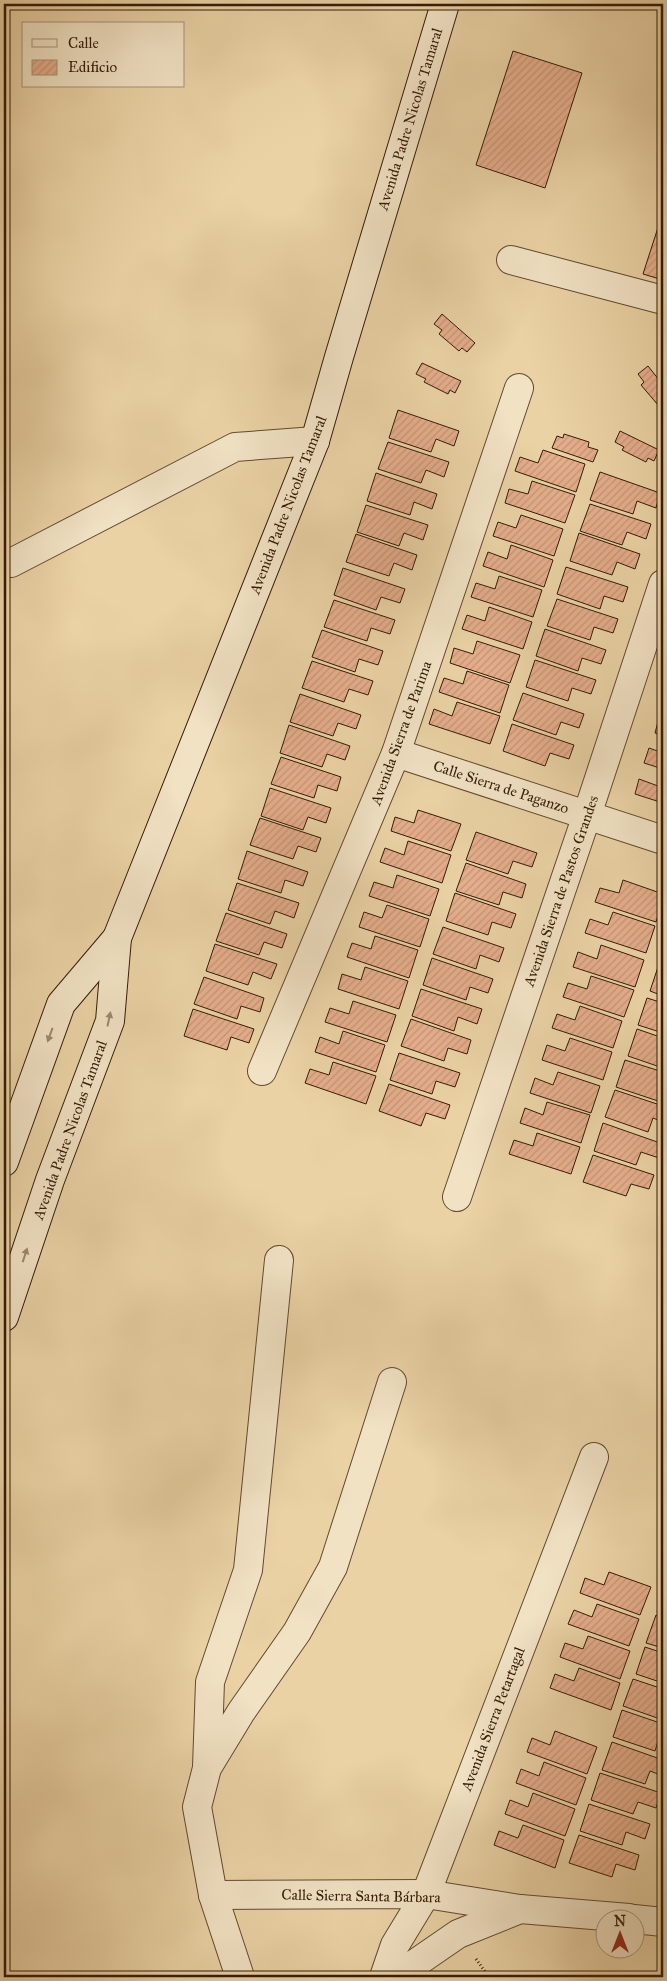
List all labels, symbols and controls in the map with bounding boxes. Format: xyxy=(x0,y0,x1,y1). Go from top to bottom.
legend xyxy=(22,22,185,88)
street label: Avenida Padre Nicolas Tamaral xyxy=(373,25,447,213)
text: Calle xyxy=(68,34,99,52)
text: Edificio xyxy=(68,58,117,76)
street label: Avenida Padre Nicolas Tamaral xyxy=(245,412,331,598)
street label: Avenida Sierra de Parima xyxy=(366,658,436,809)
street label: Calle Sierra de Paganzo xyxy=(431,757,571,818)
street label: Avenida Sierra de Pastos Grandes xyxy=(519,793,602,990)
one-way arrow xyxy=(105,1012,113,1027)
one-way arrow xyxy=(46,1027,53,1042)
street label: Avenida Padre Nicolas Tamaral xyxy=(29,1037,111,1223)
one-way arrow xyxy=(22,1247,29,1262)
street label: Avenida Sierra Petartagal xyxy=(457,1644,529,1794)
street label: Calle Sierra Santa Bárbara xyxy=(281,1886,441,1906)
north arrow xyxy=(594,1908,644,1958)
text: N xyxy=(614,1913,626,1930)

